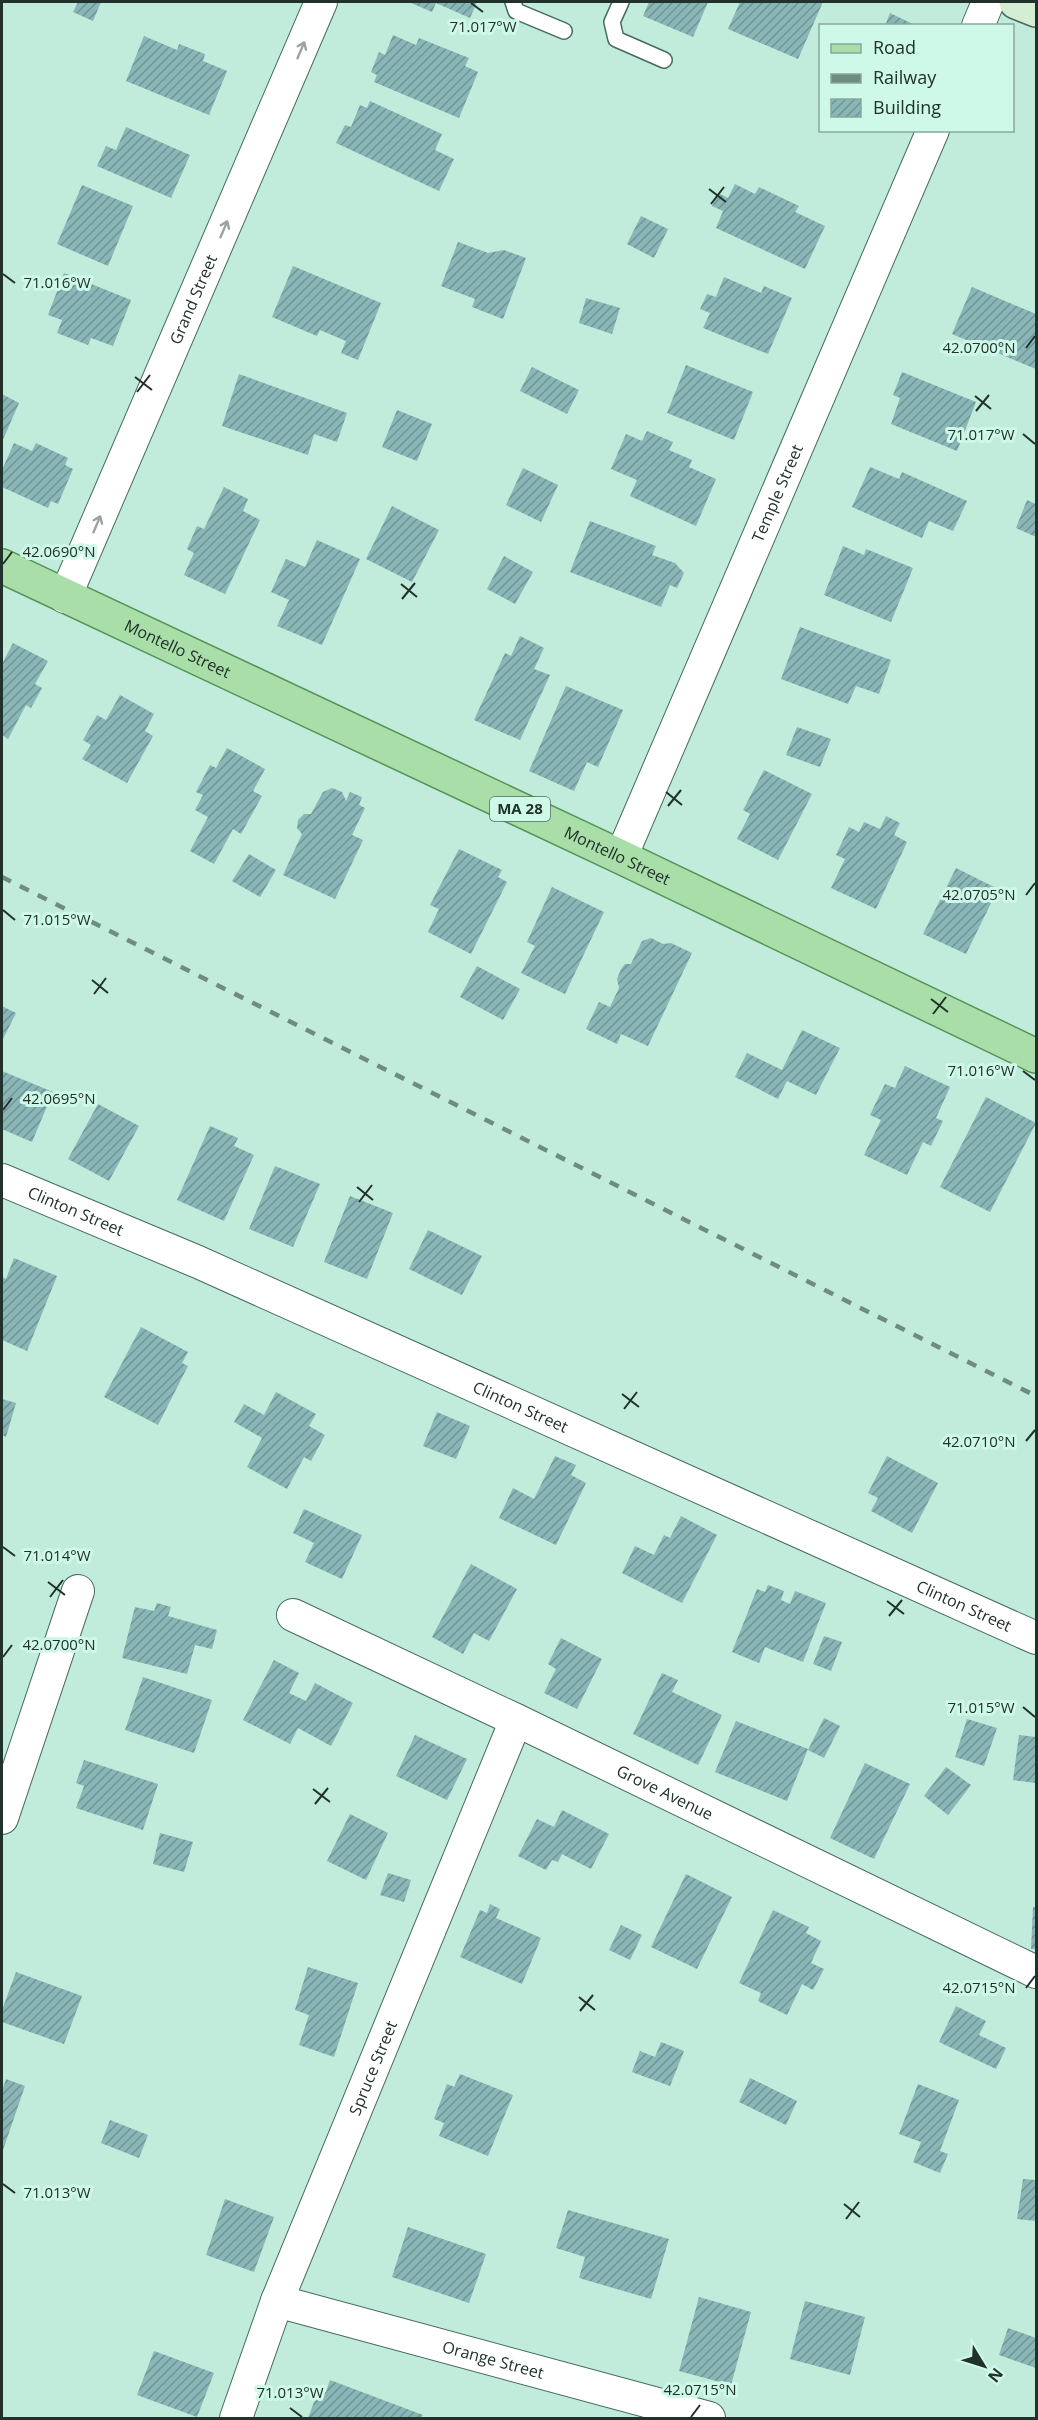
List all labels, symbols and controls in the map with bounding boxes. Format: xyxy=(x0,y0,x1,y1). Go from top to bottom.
text: 71.017°W xyxy=(449,16,517,36)
legend xyxy=(819,24,1014,132)
text: Road xyxy=(873,35,916,59)
one-way arrow xyxy=(296,41,307,59)
text: Railway xyxy=(873,65,937,89)
text: Building xyxy=(873,95,941,119)
one-way arrow xyxy=(219,220,230,238)
street label: Grand Street xyxy=(164,251,222,348)
text: 71.016°W xyxy=(23,272,91,292)
text: 42.0700°N xyxy=(942,337,1016,357)
text: 71.017°W xyxy=(947,424,1015,444)
street label: Temple Street xyxy=(746,441,808,545)
one-way arrow xyxy=(91,515,103,533)
text: 42.0690°N xyxy=(22,541,96,561)
street label: Montello Street xyxy=(121,614,235,683)
road number: MA 28 xyxy=(490,797,550,821)
street label: Montello Street xyxy=(561,821,674,890)
text: 42.0705°N xyxy=(942,884,1016,904)
text: 71.015°W xyxy=(23,909,91,929)
text: 71.016°W xyxy=(947,1060,1015,1080)
text: 42.0695°N xyxy=(22,1088,96,1108)
street label: Clinton Street xyxy=(25,1181,127,1241)
street label: Clinton Street xyxy=(470,1376,572,1438)
text: 42.0710°N xyxy=(942,1431,1016,1451)
text: 71.014°W xyxy=(23,1545,91,1565)
street label: Clinton Street xyxy=(913,1575,1015,1637)
text: 42.0700°N xyxy=(22,1634,96,1654)
text: 71.015°W xyxy=(947,1697,1015,1717)
street label: Grove Avenue xyxy=(613,1759,717,1825)
text: 42.0715°N xyxy=(942,1977,1016,1997)
street label: Spruce Street xyxy=(344,2017,402,2119)
text: 71.013°W xyxy=(23,2182,91,2202)
street label: Orange Street xyxy=(440,2335,547,2384)
north arrow xyxy=(954,2336,1014,2396)
text: N xyxy=(983,2363,1008,2387)
text: 42.0715°N xyxy=(663,2379,737,2399)
text: 71.013°W xyxy=(256,2382,324,2402)

